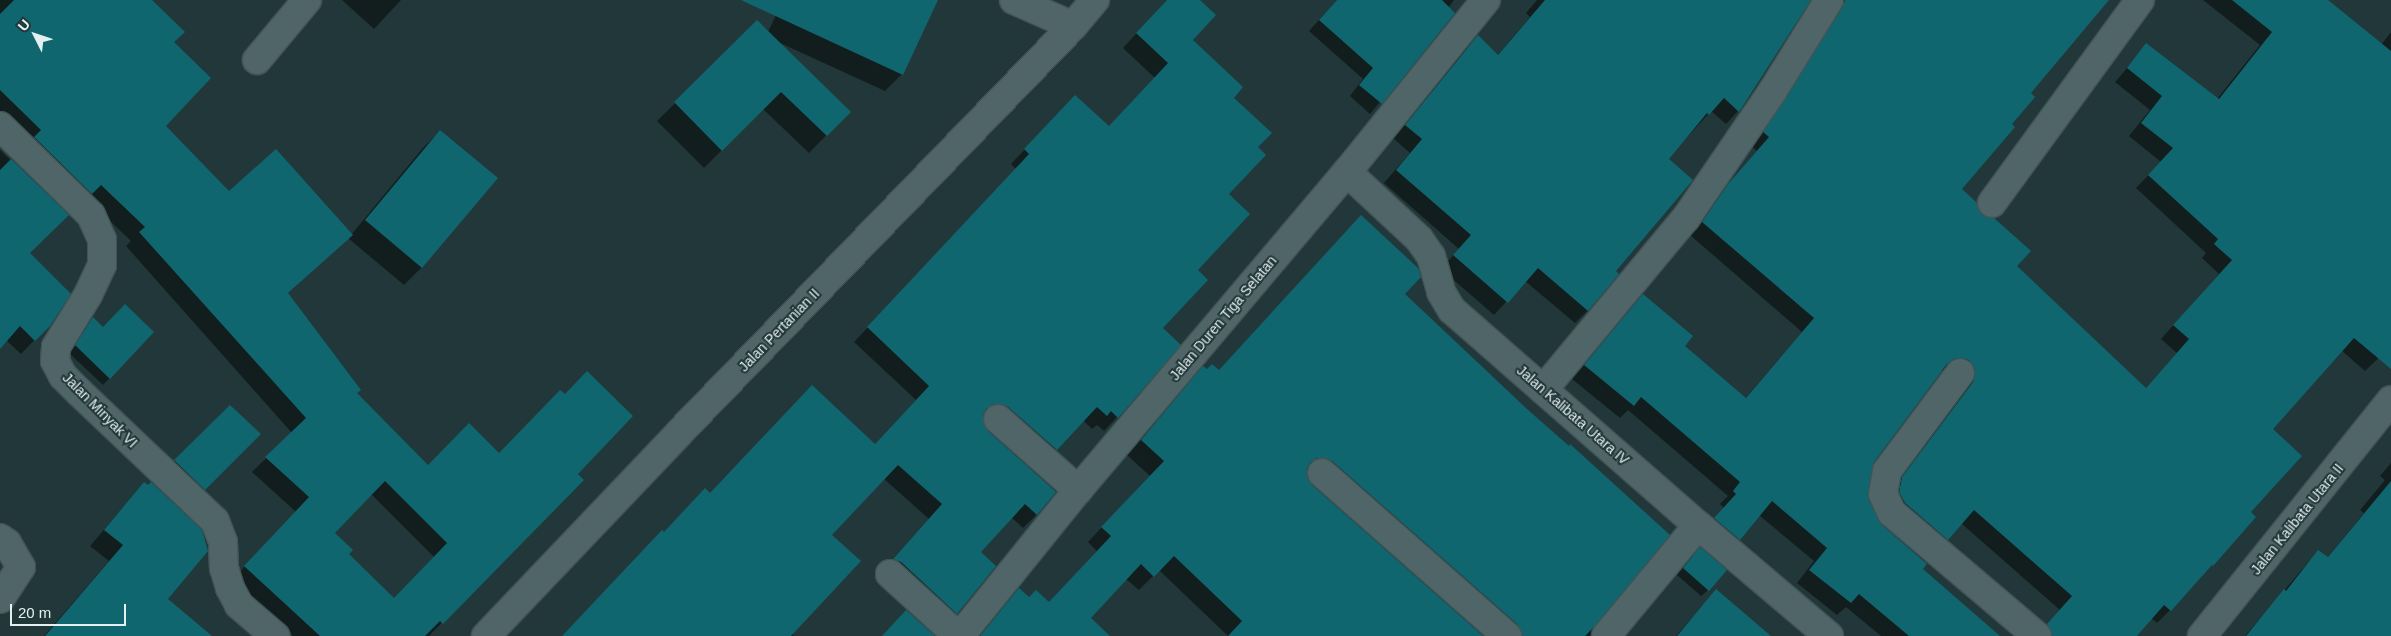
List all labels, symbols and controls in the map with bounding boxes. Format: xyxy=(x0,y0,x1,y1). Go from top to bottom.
north arrow xyxy=(10,10,60,60)
text: U xyxy=(14,16,33,34)
street label: Jalan Duren Tiga Selatan xyxy=(1166,252,1280,384)
street label: Jalan Pertanian II xyxy=(735,285,823,375)
street label: Jalan Kalibata Utara IV xyxy=(1513,362,1633,468)
street label: Jalan Minyak VI xyxy=(59,369,141,451)
street label: Jalan Kalibata Utara II xyxy=(2247,460,2347,578)
scale bar xyxy=(12,594,129,626)
text: 20 m xyxy=(18,604,51,621)

